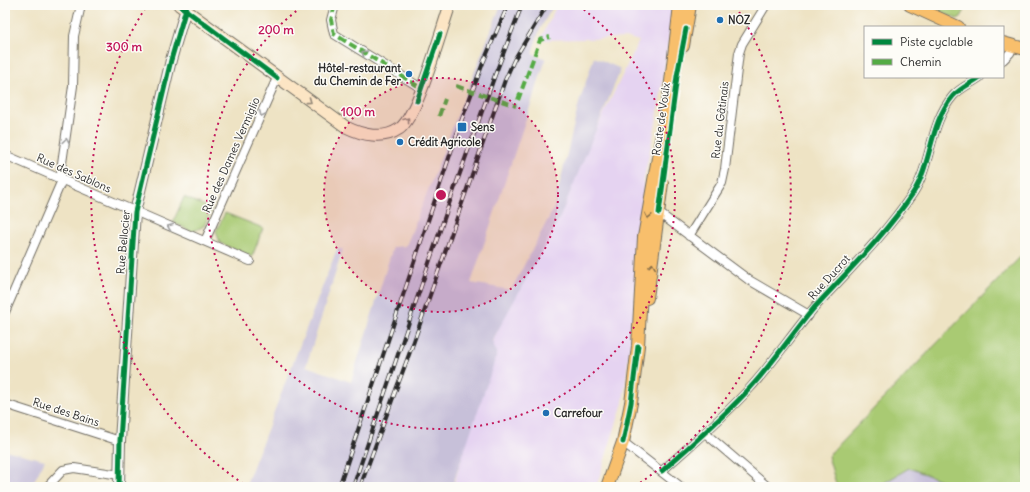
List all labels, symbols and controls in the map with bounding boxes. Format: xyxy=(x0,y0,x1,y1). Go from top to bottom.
place label: NOZ xyxy=(728,13,751,27)
marker: NOZ xyxy=(715,15,725,25)
text: 200 m xyxy=(258,22,294,37)
legend xyxy=(864,26,1004,78)
text: Piste cyclable xyxy=(900,34,973,49)
text: 300 m xyxy=(106,39,142,54)
one-way arrow xyxy=(362,51,369,58)
text: Chemin xyxy=(900,54,942,69)
place label: Hôtel-restaurant du Chemin de Fer xyxy=(314,61,402,88)
marker: Hôtel-restaurant du Chemin de Fer xyxy=(404,69,414,79)
street label: Rue du Gâtinais xyxy=(708,80,732,160)
street label: Route de Voulx xyxy=(649,81,673,156)
street label: Rue des Dames Vermiglio xyxy=(199,95,263,215)
one-way arrow xyxy=(305,96,312,104)
text: 100 m xyxy=(341,104,375,119)
one-way arrow xyxy=(258,110,266,117)
one-way arrow xyxy=(402,117,409,124)
place label: Sens xyxy=(471,120,494,134)
marker: Sens xyxy=(456,121,468,133)
place label: Crédit Agricole xyxy=(408,135,481,150)
marker: Crédit Agricole xyxy=(395,137,405,147)
one-way arrow xyxy=(61,138,70,144)
street label: Rue des Sablons xyxy=(34,150,114,196)
centre of rings xyxy=(434,188,448,202)
street label: Rue Bellocier xyxy=(113,209,133,275)
one-way arrow xyxy=(644,213,652,219)
one-way arrow xyxy=(167,223,174,231)
street label: Rue Ducrot xyxy=(805,251,853,302)
one-way arrow xyxy=(647,263,656,269)
street label: Rue des Bains xyxy=(31,395,101,429)
place label: Carrefour xyxy=(554,406,603,420)
marker: Carrefour xyxy=(541,408,551,418)

